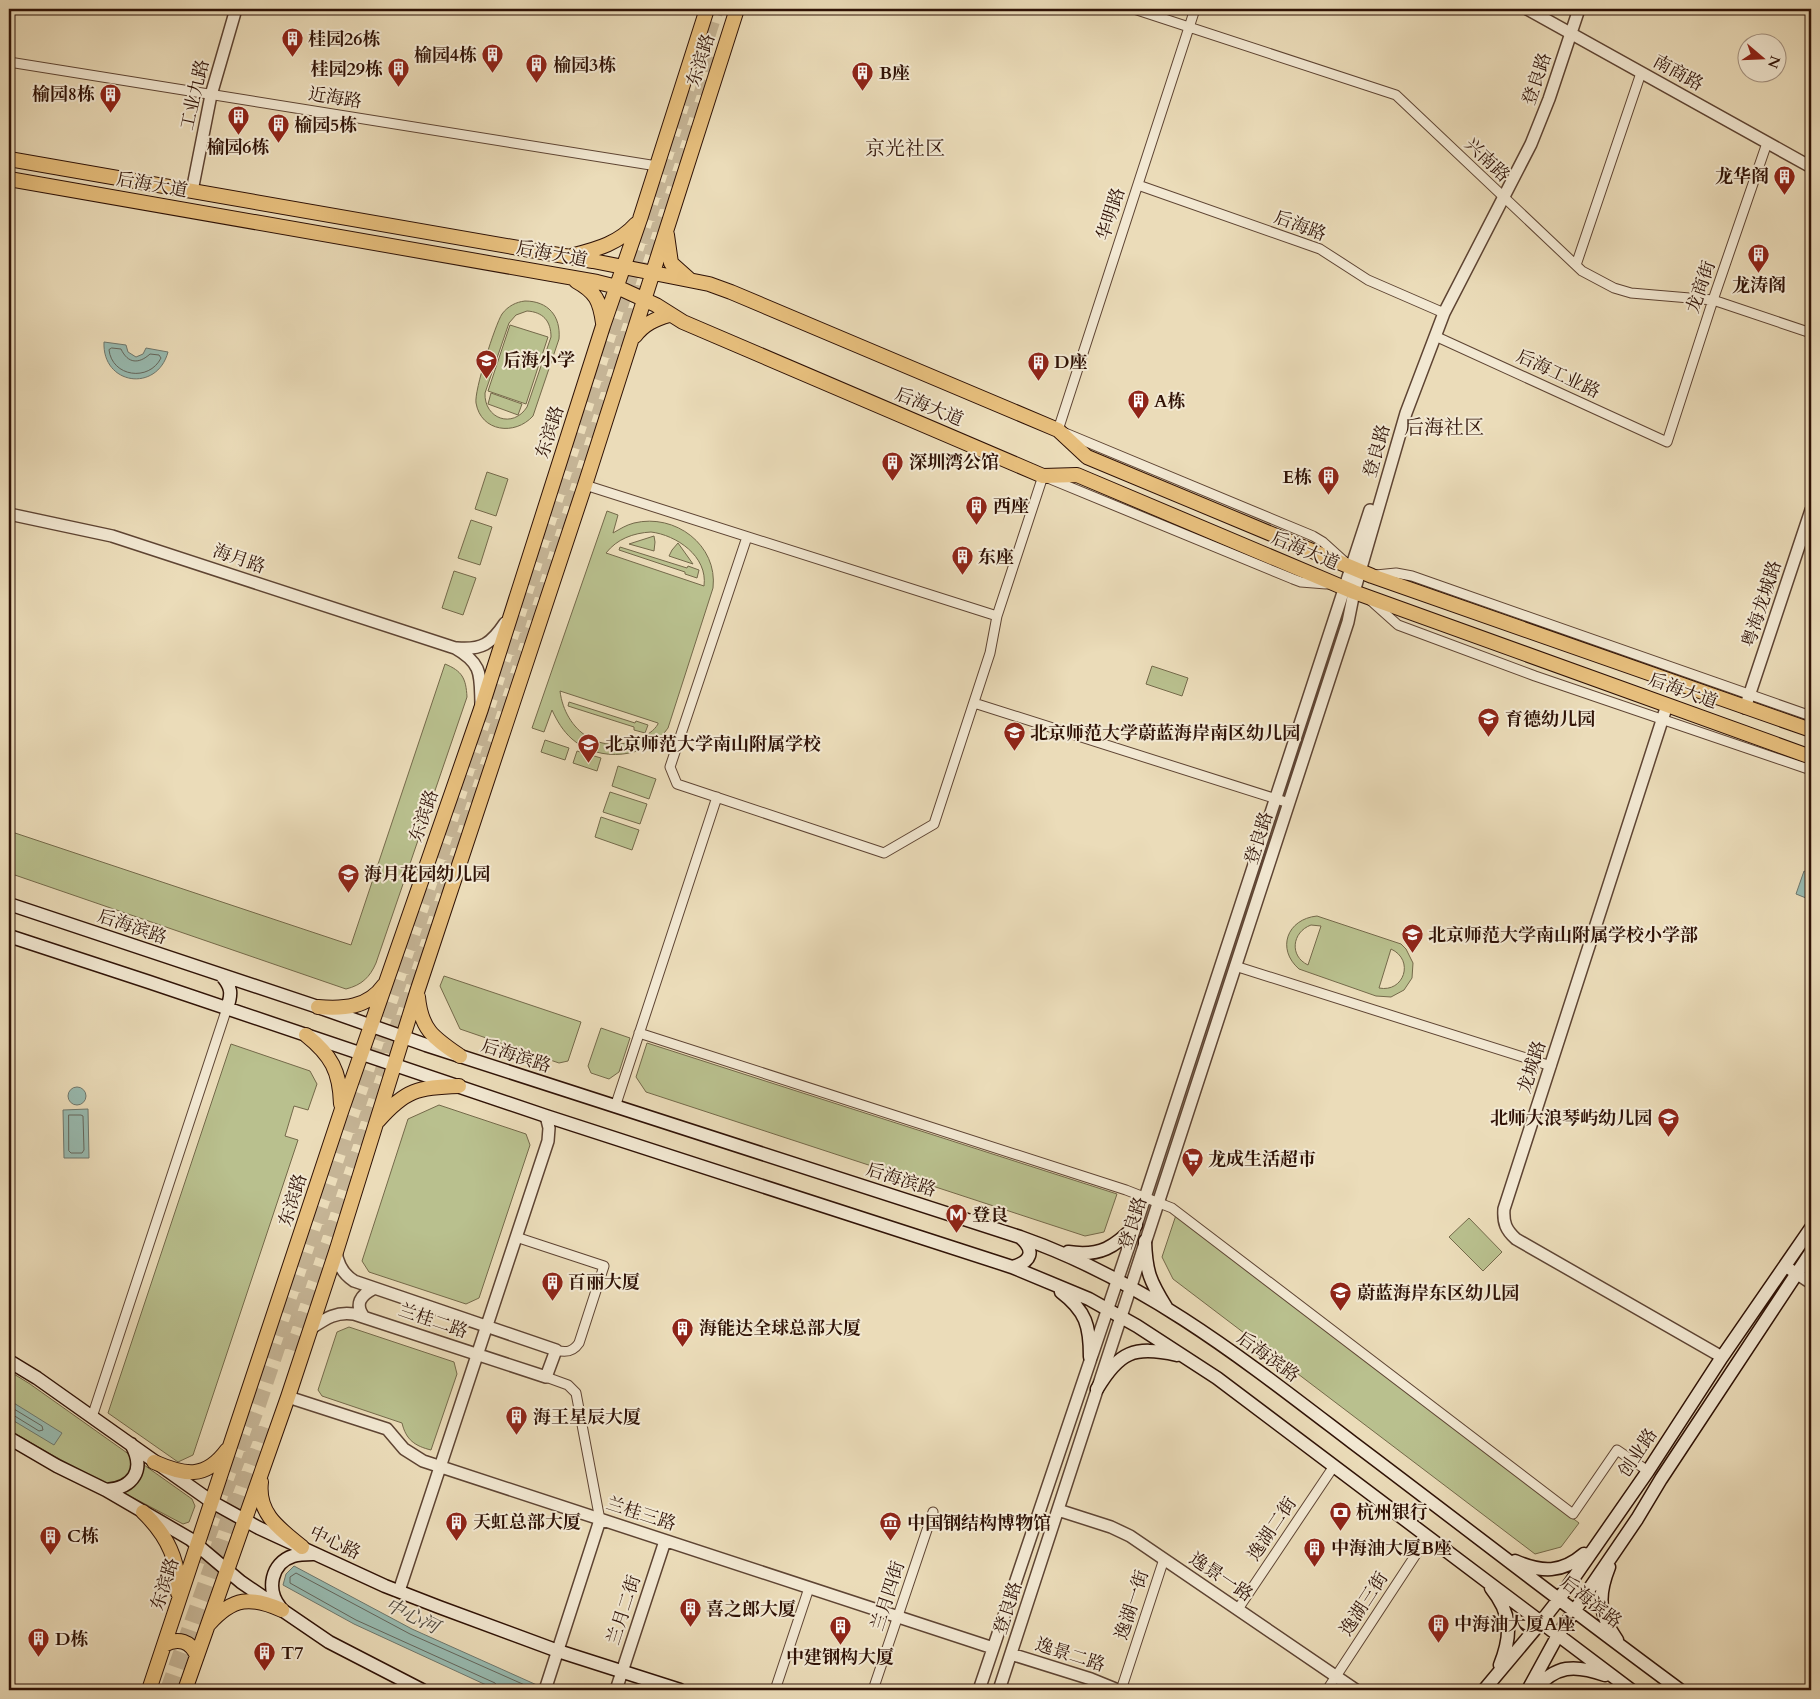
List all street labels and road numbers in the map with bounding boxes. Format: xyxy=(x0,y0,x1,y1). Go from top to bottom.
street label: 东滨路 xyxy=(681,30,721,90)
street label: 登良路 xyxy=(1516,49,1558,109)
street label: 南商路 xyxy=(1648,49,1708,97)
street label: 工业九路 xyxy=(175,57,215,133)
street label: 近海路 xyxy=(306,81,364,115)
street label: 兴南路 xyxy=(1459,132,1515,188)
street label: 后海大道 xyxy=(114,166,190,204)
street label: 华明路 xyxy=(1091,184,1131,244)
street label: 后海路 xyxy=(1270,205,1330,247)
street label: 后海大道 xyxy=(514,235,590,273)
street label: 龙商街 xyxy=(1680,257,1722,317)
street label: 后海工业路 xyxy=(1512,344,1604,404)
street label: 后海大道 xyxy=(891,381,967,433)
street label: 东滨路 xyxy=(530,402,570,462)
street label: 登良路 xyxy=(1358,422,1396,480)
street label: 后海大道 xyxy=(1267,525,1343,577)
street label: 海月路 xyxy=(209,538,269,580)
street label: 粤海龙城路 xyxy=(1736,557,1788,651)
street label: 后海大道 xyxy=(1645,667,1721,715)
street label: 东滨路 xyxy=(403,786,445,846)
street label: 登良路 xyxy=(1239,808,1279,868)
street label: 后海滨路 xyxy=(94,903,170,951)
street label: 后海滨路 xyxy=(478,1033,554,1079)
street label: 龙城路 xyxy=(1512,1037,1552,1097)
street label: 后海滨路 xyxy=(863,1157,939,1203)
street label: 东滨路 xyxy=(273,1170,313,1230)
street label: 登良路 xyxy=(1113,1193,1153,1253)
street label: 兰桂二路 xyxy=(395,1297,471,1345)
street label: 后海滨路 xyxy=(1232,1326,1304,1388)
street label: 创业路 xyxy=(1613,1424,1663,1482)
street label: 兰桂三路 xyxy=(603,1491,679,1537)
street label: 逸湖二街 xyxy=(1242,1492,1302,1566)
street label: 中心路 xyxy=(305,1520,365,1566)
street label: 逸景一路 xyxy=(1184,1547,1258,1607)
street label: 东滨路 xyxy=(145,1554,185,1614)
street label: 兰月四街 xyxy=(865,1558,911,1634)
street label: 逸湖一街 xyxy=(1109,1567,1155,1643)
street label: 逸湖三街 xyxy=(1334,1567,1394,1641)
street label: 后海滨路 xyxy=(1555,1570,1627,1634)
street label: 兰月二街 xyxy=(601,1572,647,1648)
street label: 登良路 xyxy=(988,1578,1028,1638)
street label: 逸景二路 xyxy=(1032,1632,1108,1678)

